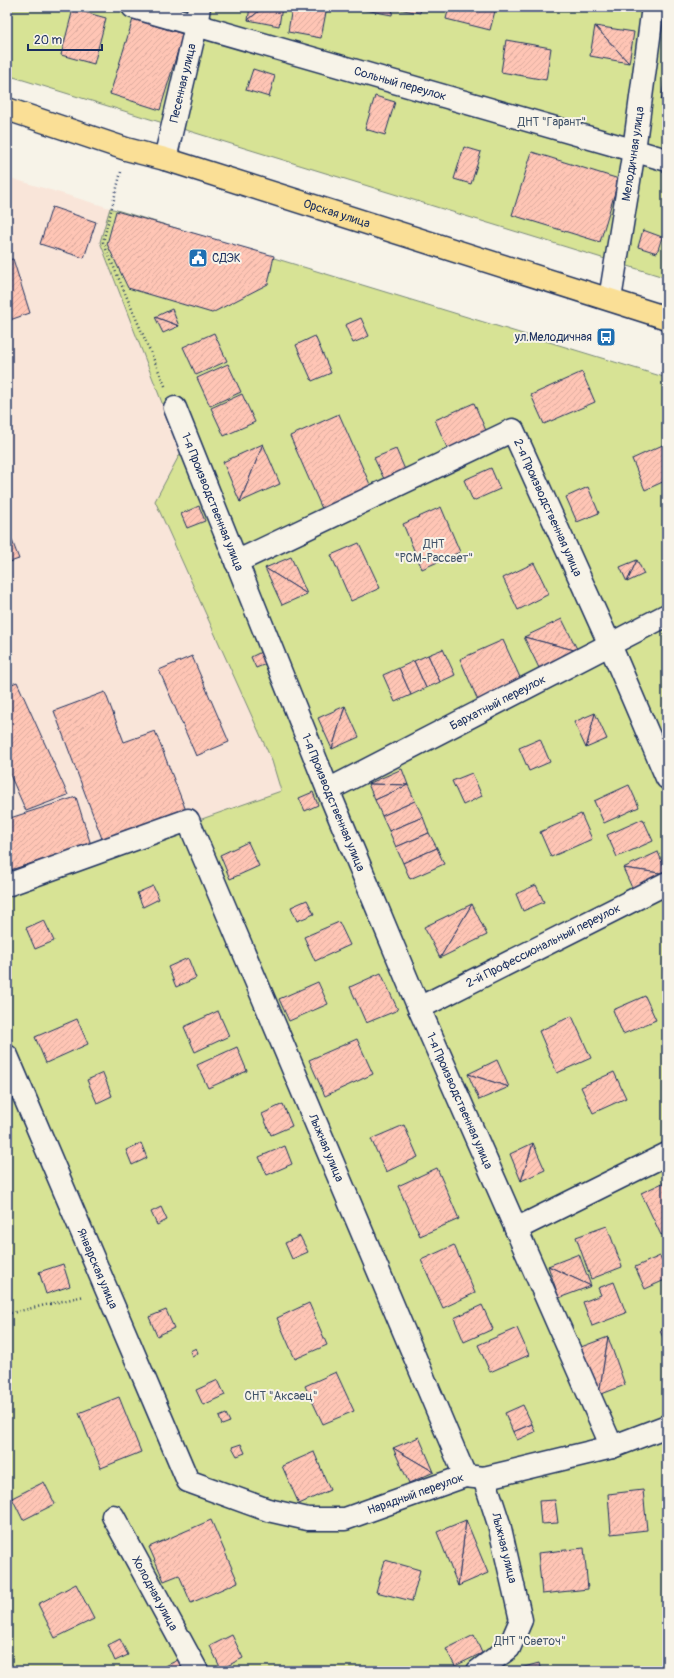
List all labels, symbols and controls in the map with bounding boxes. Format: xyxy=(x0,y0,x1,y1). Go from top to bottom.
scale bar xyxy=(28,26,102,52)
text: 20 m xyxy=(34,33,63,48)
street label: Песенная улица xyxy=(166,42,199,124)
street label: Сольный переулок xyxy=(352,63,448,104)
street label: Мелодичная улица xyxy=(618,105,647,202)
park label: ДНТ "Гарант" xyxy=(517,115,586,130)
street label: Орская улица xyxy=(301,196,372,231)
public building icon: СДЭК xyxy=(187,247,209,269)
place label: СДЭК xyxy=(212,251,241,266)
bus stop icon: ул.Мелодичная xyxy=(595,326,617,348)
place label: ул.Мелодичная xyxy=(514,330,592,345)
street label: 1-я Производственная улица xyxy=(178,430,247,573)
street label: 2-я Производственная улица xyxy=(510,436,586,579)
park label: ДНТ "РСМ-Рассвет" xyxy=(395,537,473,566)
street label: Бархатный переулок xyxy=(447,671,548,733)
street label: 1-я Производственная улица xyxy=(299,731,369,874)
street label: 2-й Профессиональный переулок xyxy=(463,900,623,991)
street label: 1-я Производственная улица xyxy=(423,1030,496,1172)
street label: Лыжная улица xyxy=(305,1110,348,1184)
street label: Январская улица xyxy=(74,1226,121,1311)
park label: СНТ "Аксаец" xyxy=(244,1389,318,1404)
street label: Нарядный переулок xyxy=(365,1470,466,1518)
street label: Лыжная улица xyxy=(488,1510,520,1585)
street label: Холодная улица xyxy=(129,1553,181,1634)
park label: ДНТ "Светоч" xyxy=(493,1634,566,1649)

